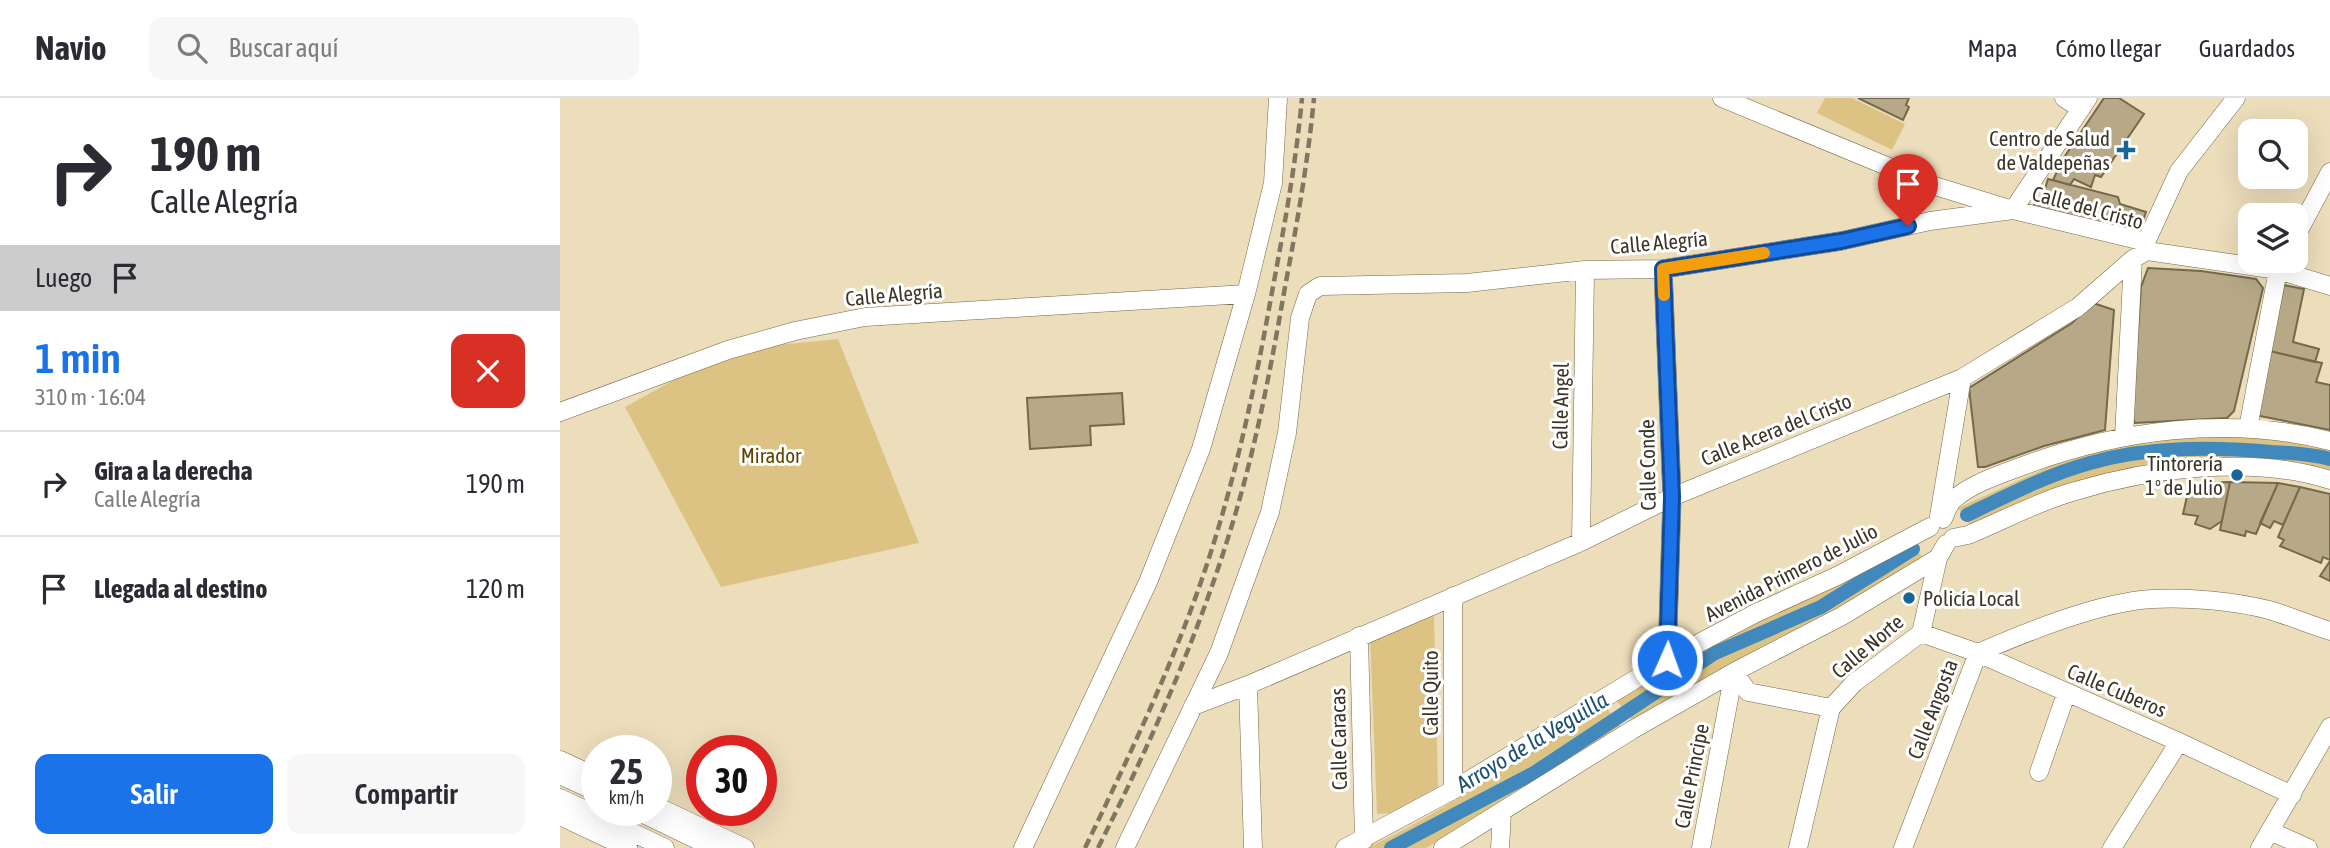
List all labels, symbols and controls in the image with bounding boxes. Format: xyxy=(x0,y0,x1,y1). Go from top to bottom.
search box xyxy=(149,17,639,80)
text: Navio xyxy=(35,29,107,67)
icon: search xyxy=(173,29,211,67)
text: Buscar aquí xyxy=(229,33,338,63)
text: Mapa xyxy=(1968,35,2017,62)
text: Cómo llegar xyxy=(2055,35,2161,62)
text: Guardados xyxy=(2199,35,2295,62)
map controls xyxy=(2238,119,2308,273)
button: search xyxy=(2238,119,2308,189)
text: 190 m xyxy=(150,125,261,181)
icon: right xyxy=(35,126,126,217)
place label: Centro de Salud de Valdepeñas xyxy=(1989,126,2110,174)
marker: Centro de Salud de Valdepeñas xyxy=(2116,140,2136,160)
pin xyxy=(1878,154,1938,226)
icon: arrive xyxy=(1889,165,1927,203)
street label: Calle del Cristo xyxy=(2030,181,2146,233)
text: Calle Alegría xyxy=(150,183,299,220)
button: layers xyxy=(2238,203,2308,273)
street label: Calle Alegría xyxy=(1609,226,1709,258)
icon: arrive xyxy=(106,259,144,297)
text: Luego xyxy=(35,263,92,293)
street label: Calle Alegría xyxy=(844,278,944,310)
text: 1 min xyxy=(35,334,121,382)
button: close xyxy=(451,334,525,408)
street label: Calle Angel xyxy=(1547,362,1573,450)
text: 310 m · 16:04 xyxy=(35,384,146,410)
street label: Calle Acera del Cristo xyxy=(1697,388,1855,470)
street label: Calle Conde xyxy=(1634,419,1660,511)
park label: Mirador xyxy=(741,443,802,467)
place label: Tintorería 1º de Julio xyxy=(2145,451,2223,499)
text: Gira a la derecha xyxy=(94,456,253,486)
icon: right xyxy=(35,465,73,503)
marker: Tintorería 1º de Julio xyxy=(2229,467,2245,483)
text: 190 m xyxy=(466,469,525,499)
text: Calle Alegría xyxy=(94,486,201,512)
street label: Avenida Primero de Julio xyxy=(1701,518,1881,626)
icon: arrive xyxy=(35,570,73,608)
text: Llegada al destino xyxy=(94,574,267,604)
text: 120 m xyxy=(466,574,525,604)
place label: Policía Local xyxy=(1923,586,2020,610)
marker: Policía Local xyxy=(1901,590,1917,606)
street label: Calle Norte xyxy=(1826,609,1908,683)
position arrow xyxy=(1630,623,1704,697)
street label: Calle Quito xyxy=(1418,650,1442,736)
street label: Calle Angosta xyxy=(1902,656,1962,762)
street label: Calle Cuberos xyxy=(2064,658,2170,722)
water label: Arroyo de la Veguilla xyxy=(1451,686,1613,798)
street label: Calle Caracas xyxy=(1325,688,1351,790)
street label: Calle Principe xyxy=(1669,722,1713,830)
speed limit sign: 30 xyxy=(686,735,777,826)
text: 25 xyxy=(610,751,643,791)
button: Salir xyxy=(35,754,273,834)
button: Compartir xyxy=(287,754,525,834)
text: km/h xyxy=(609,787,644,808)

